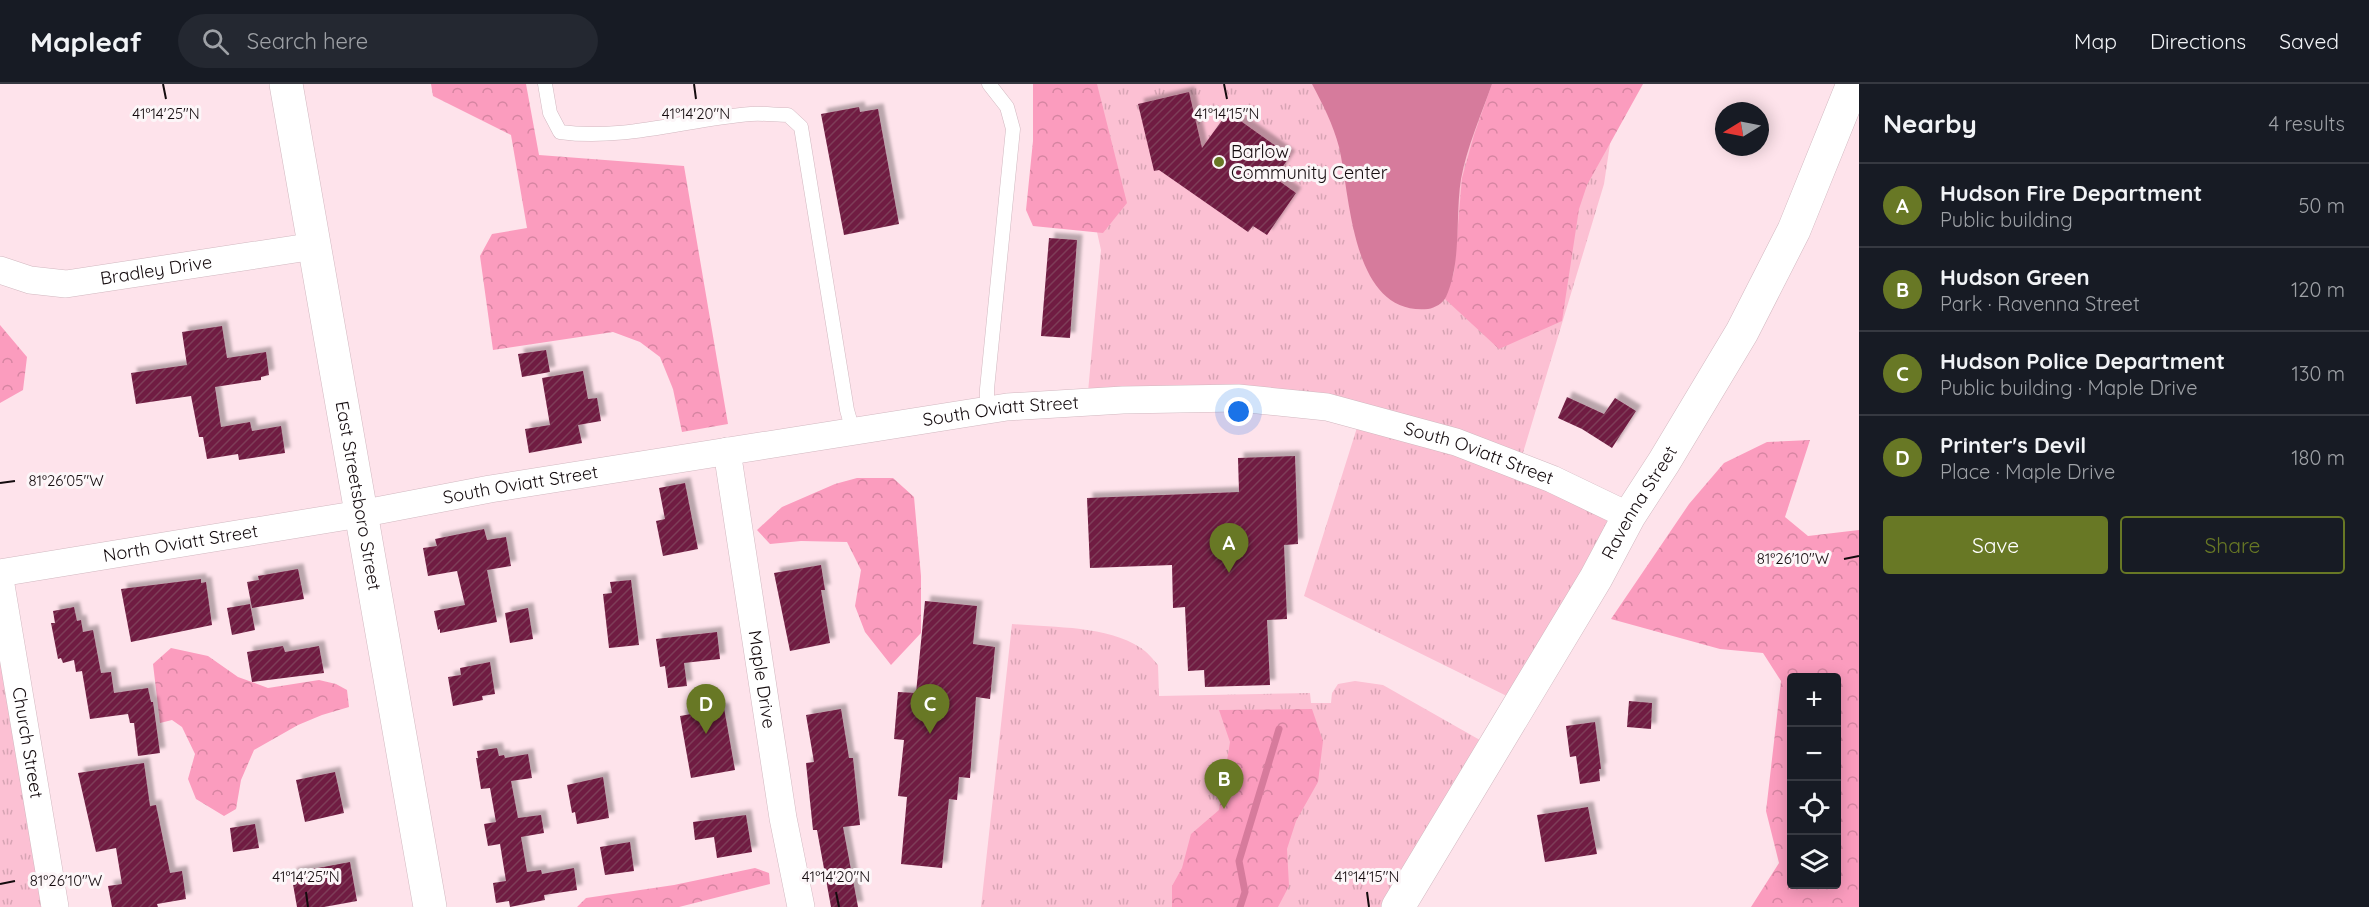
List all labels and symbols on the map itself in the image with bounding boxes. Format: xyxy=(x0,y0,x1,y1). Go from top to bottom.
north arrow xyxy=(1715,102,1769,156)
text: 41°14'25"N xyxy=(132,104,200,123)
text: 41°14'20"N xyxy=(662,104,730,123)
text: 41°14'15"N xyxy=(1195,104,1259,123)
place label: Barlow Community Center xyxy=(1231,140,1388,184)
marker: Barlow Community Center xyxy=(1212,155,1226,169)
street label: Bradley Drive xyxy=(99,250,214,290)
street label: South Oviatt Street xyxy=(921,391,1079,431)
your location xyxy=(1224,397,1253,426)
street label: East Streetsboro Street xyxy=(331,399,386,592)
street label: South Oviatt Street xyxy=(1401,416,1557,489)
street label: Ravenna Street xyxy=(1596,442,1682,563)
street label: South Oviatt Street xyxy=(441,460,600,509)
text: 81°26'05"W xyxy=(28,471,104,490)
street label: North Oviatt Street xyxy=(101,519,260,567)
pin: A xyxy=(1210,524,1248,573)
text: 81°26'10"W xyxy=(1757,549,1830,568)
street label: Maple Drive xyxy=(743,629,781,730)
pin: D xyxy=(686,684,726,734)
pin: C xyxy=(910,684,950,734)
street label: Church Street xyxy=(7,685,49,800)
pin: B xyxy=(1204,760,1244,809)
text: 41°14'25"N xyxy=(272,867,340,886)
text: 41°14'20"N xyxy=(802,867,870,886)
text: 41°14'15"N xyxy=(1335,867,1399,886)
text: 81°26'10"W xyxy=(30,871,103,890)

